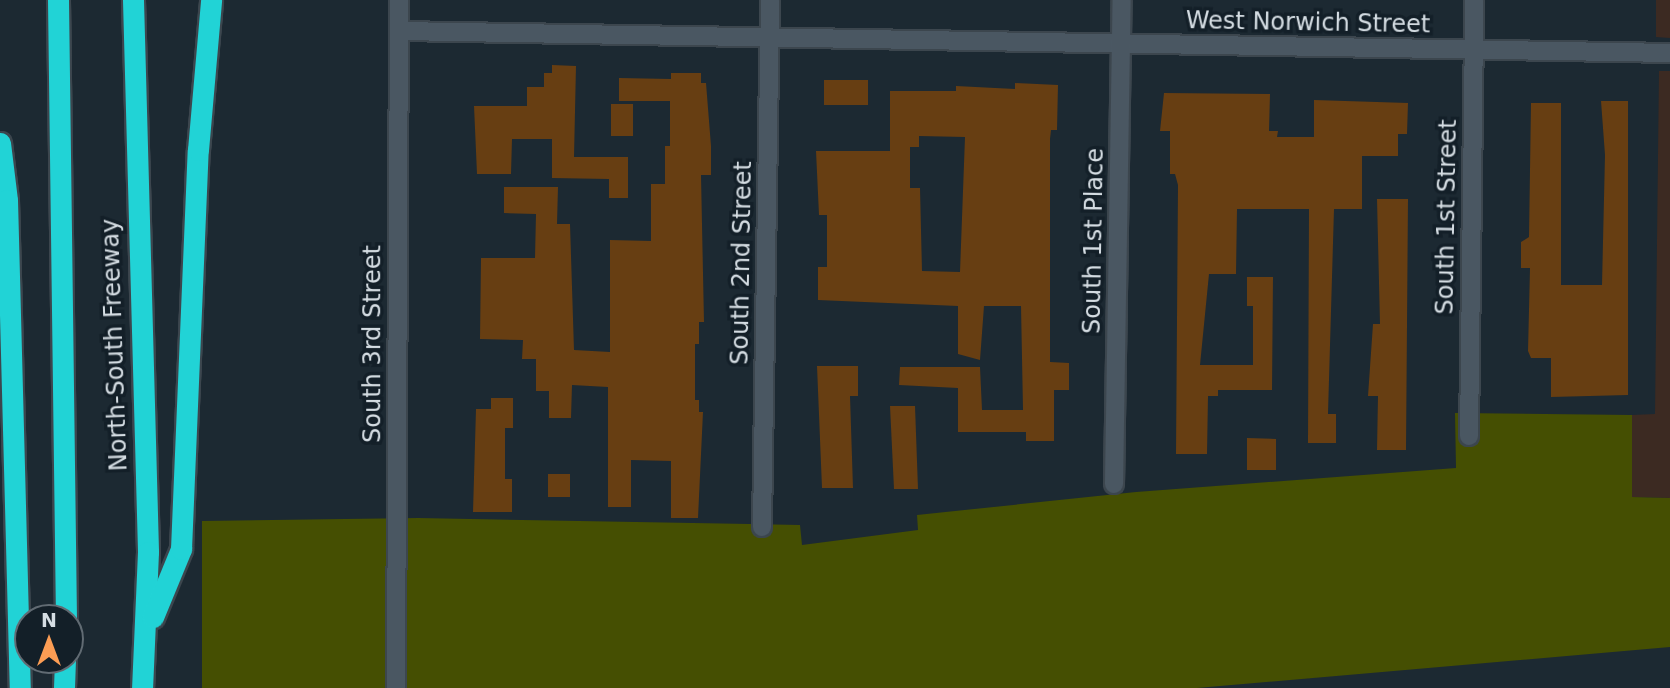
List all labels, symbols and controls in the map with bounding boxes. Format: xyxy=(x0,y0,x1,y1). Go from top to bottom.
street label: West Norwich Street xyxy=(1186,6,1430,40)
street label: South 1st Street xyxy=(1431,119,1463,315)
street label: South 1st Place xyxy=(1078,148,1110,334)
street label: South 2nd Street xyxy=(726,161,758,365)
street label: North-South Freeway xyxy=(96,218,134,472)
street label: South 3rd Street xyxy=(359,245,387,443)
north arrow xyxy=(14,604,84,674)
text: N xyxy=(41,609,57,631)

